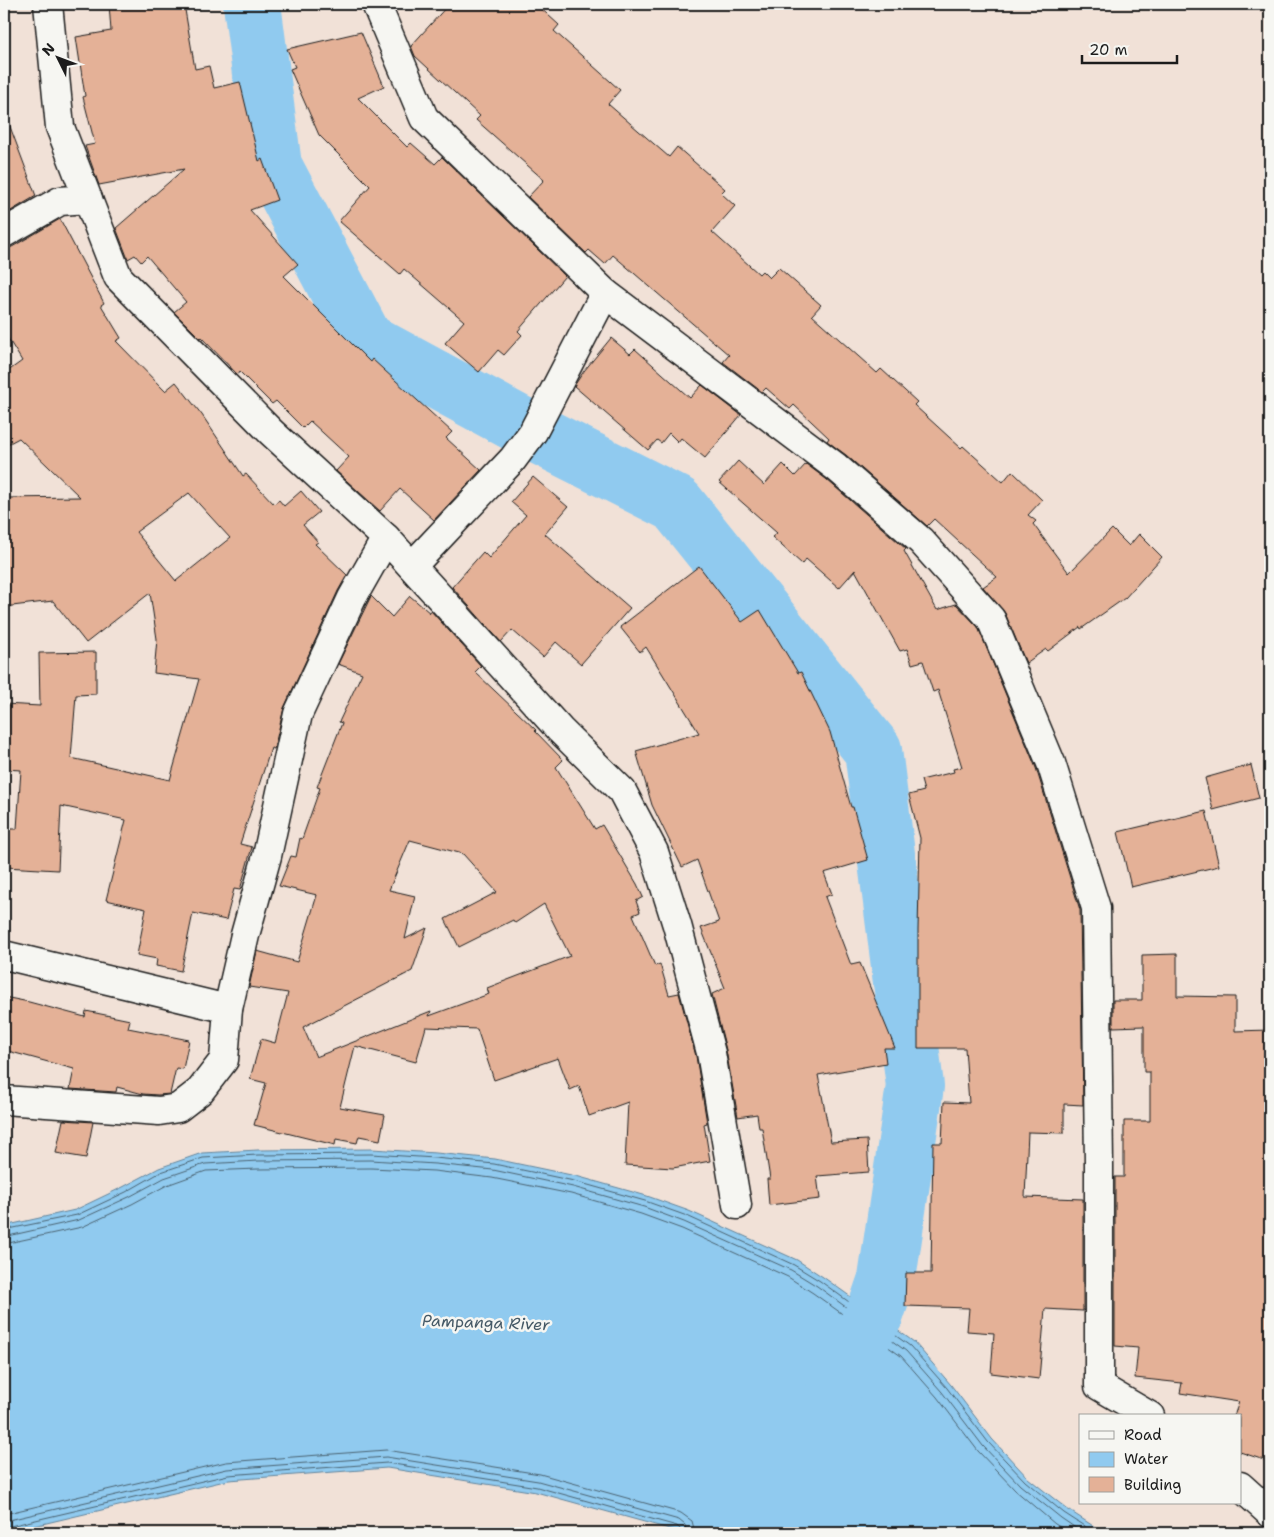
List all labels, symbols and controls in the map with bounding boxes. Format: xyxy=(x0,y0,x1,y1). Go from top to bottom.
north arrow xyxy=(32,32,82,82)
scale bar xyxy=(1082,32,1176,64)
text: N xyxy=(38,39,59,59)
text: 20 m xyxy=(1089,40,1128,60)
water label: Pampanga River xyxy=(422,1310,551,1335)
legend xyxy=(1079,1414,1242,1504)
text: Road xyxy=(1124,1425,1162,1445)
text: Water xyxy=(1124,1449,1168,1469)
text: Building xyxy=(1124,1475,1181,1495)

